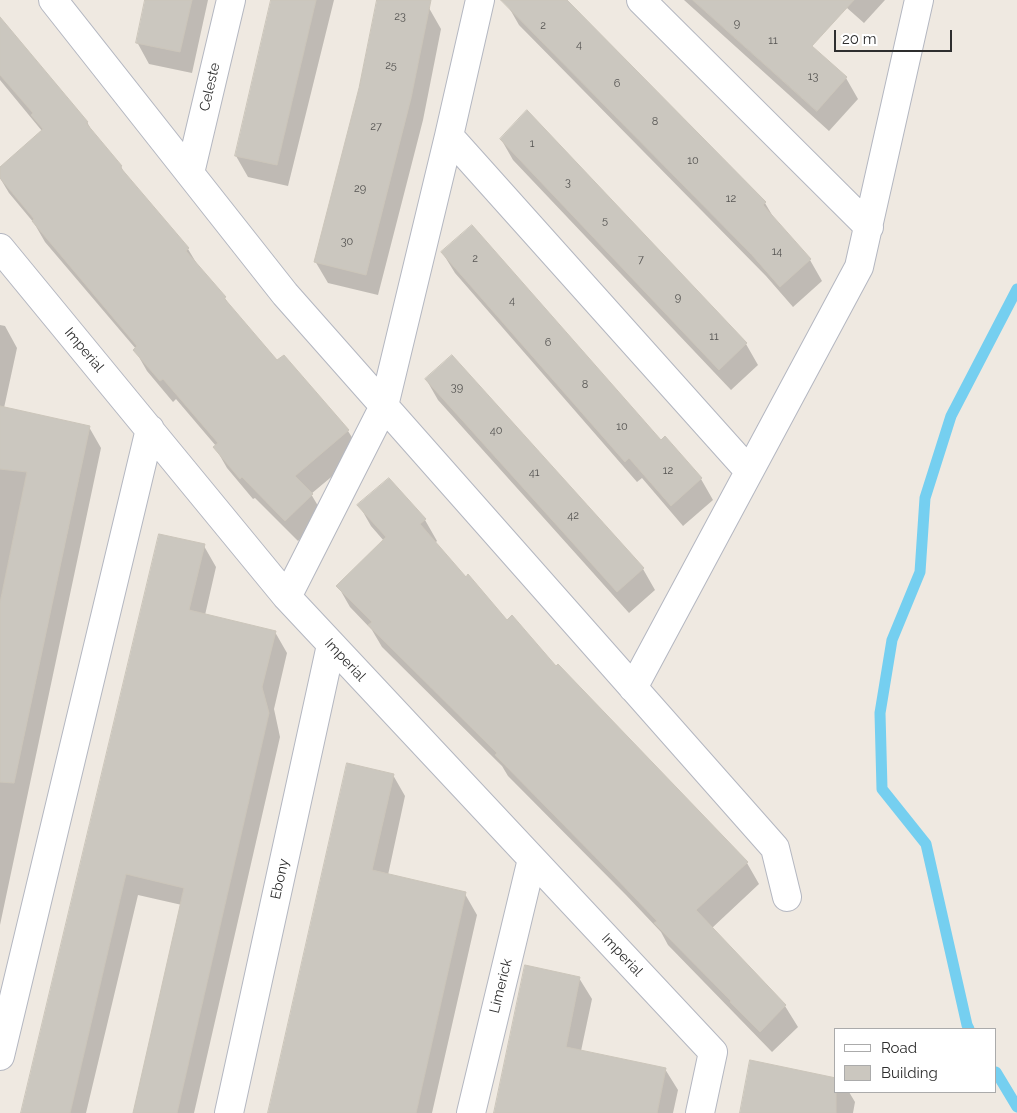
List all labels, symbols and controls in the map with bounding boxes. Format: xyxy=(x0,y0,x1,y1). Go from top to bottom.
house number: 23 xyxy=(394,10,406,24)
house number: 9 xyxy=(734,17,740,31)
house number: 2 xyxy=(540,19,546,33)
scale bar xyxy=(837,20,954,52)
text: 20 m xyxy=(842,30,877,48)
house number: 11 xyxy=(768,34,778,48)
house number: 4 xyxy=(576,38,582,52)
house number: 25 xyxy=(385,59,397,73)
street label: Celeste xyxy=(196,61,224,113)
house number: 13 xyxy=(808,70,818,84)
house number: 6 xyxy=(614,77,620,91)
house number: 8 xyxy=(652,115,658,129)
house number: 27 xyxy=(370,120,382,134)
house number: 1 xyxy=(530,137,534,151)
house number: 10 xyxy=(687,154,699,168)
house number: 3 xyxy=(565,176,571,190)
house number: 29 xyxy=(354,182,366,196)
house number: 12 xyxy=(726,192,736,206)
house number: 5 xyxy=(602,214,608,228)
house number: 30 xyxy=(341,235,353,249)
house number: 14 xyxy=(772,245,782,259)
house number: 2 xyxy=(472,252,478,266)
house number: 7 xyxy=(638,253,644,267)
house number: 9 xyxy=(675,291,681,305)
house number: 4 xyxy=(509,294,515,308)
street label: Imperial xyxy=(61,324,107,376)
house number: 11 xyxy=(709,330,719,344)
house number: 6 xyxy=(545,336,551,350)
house number: 8 xyxy=(582,378,588,392)
house number: 39 xyxy=(451,381,463,395)
house number: 10 xyxy=(616,420,628,434)
house number: 40 xyxy=(490,424,502,438)
house number: 12 xyxy=(663,464,673,478)
house number: 41 xyxy=(529,466,539,480)
house number: 42 xyxy=(567,509,579,523)
street label: Imperial xyxy=(321,635,369,685)
street label: Ebony xyxy=(268,857,292,901)
street label: Imperial xyxy=(598,930,646,980)
street label: Limerick xyxy=(486,957,516,1015)
legend xyxy=(834,1028,997,1093)
text: Road xyxy=(881,1039,917,1057)
text: Building xyxy=(881,1064,938,1082)

